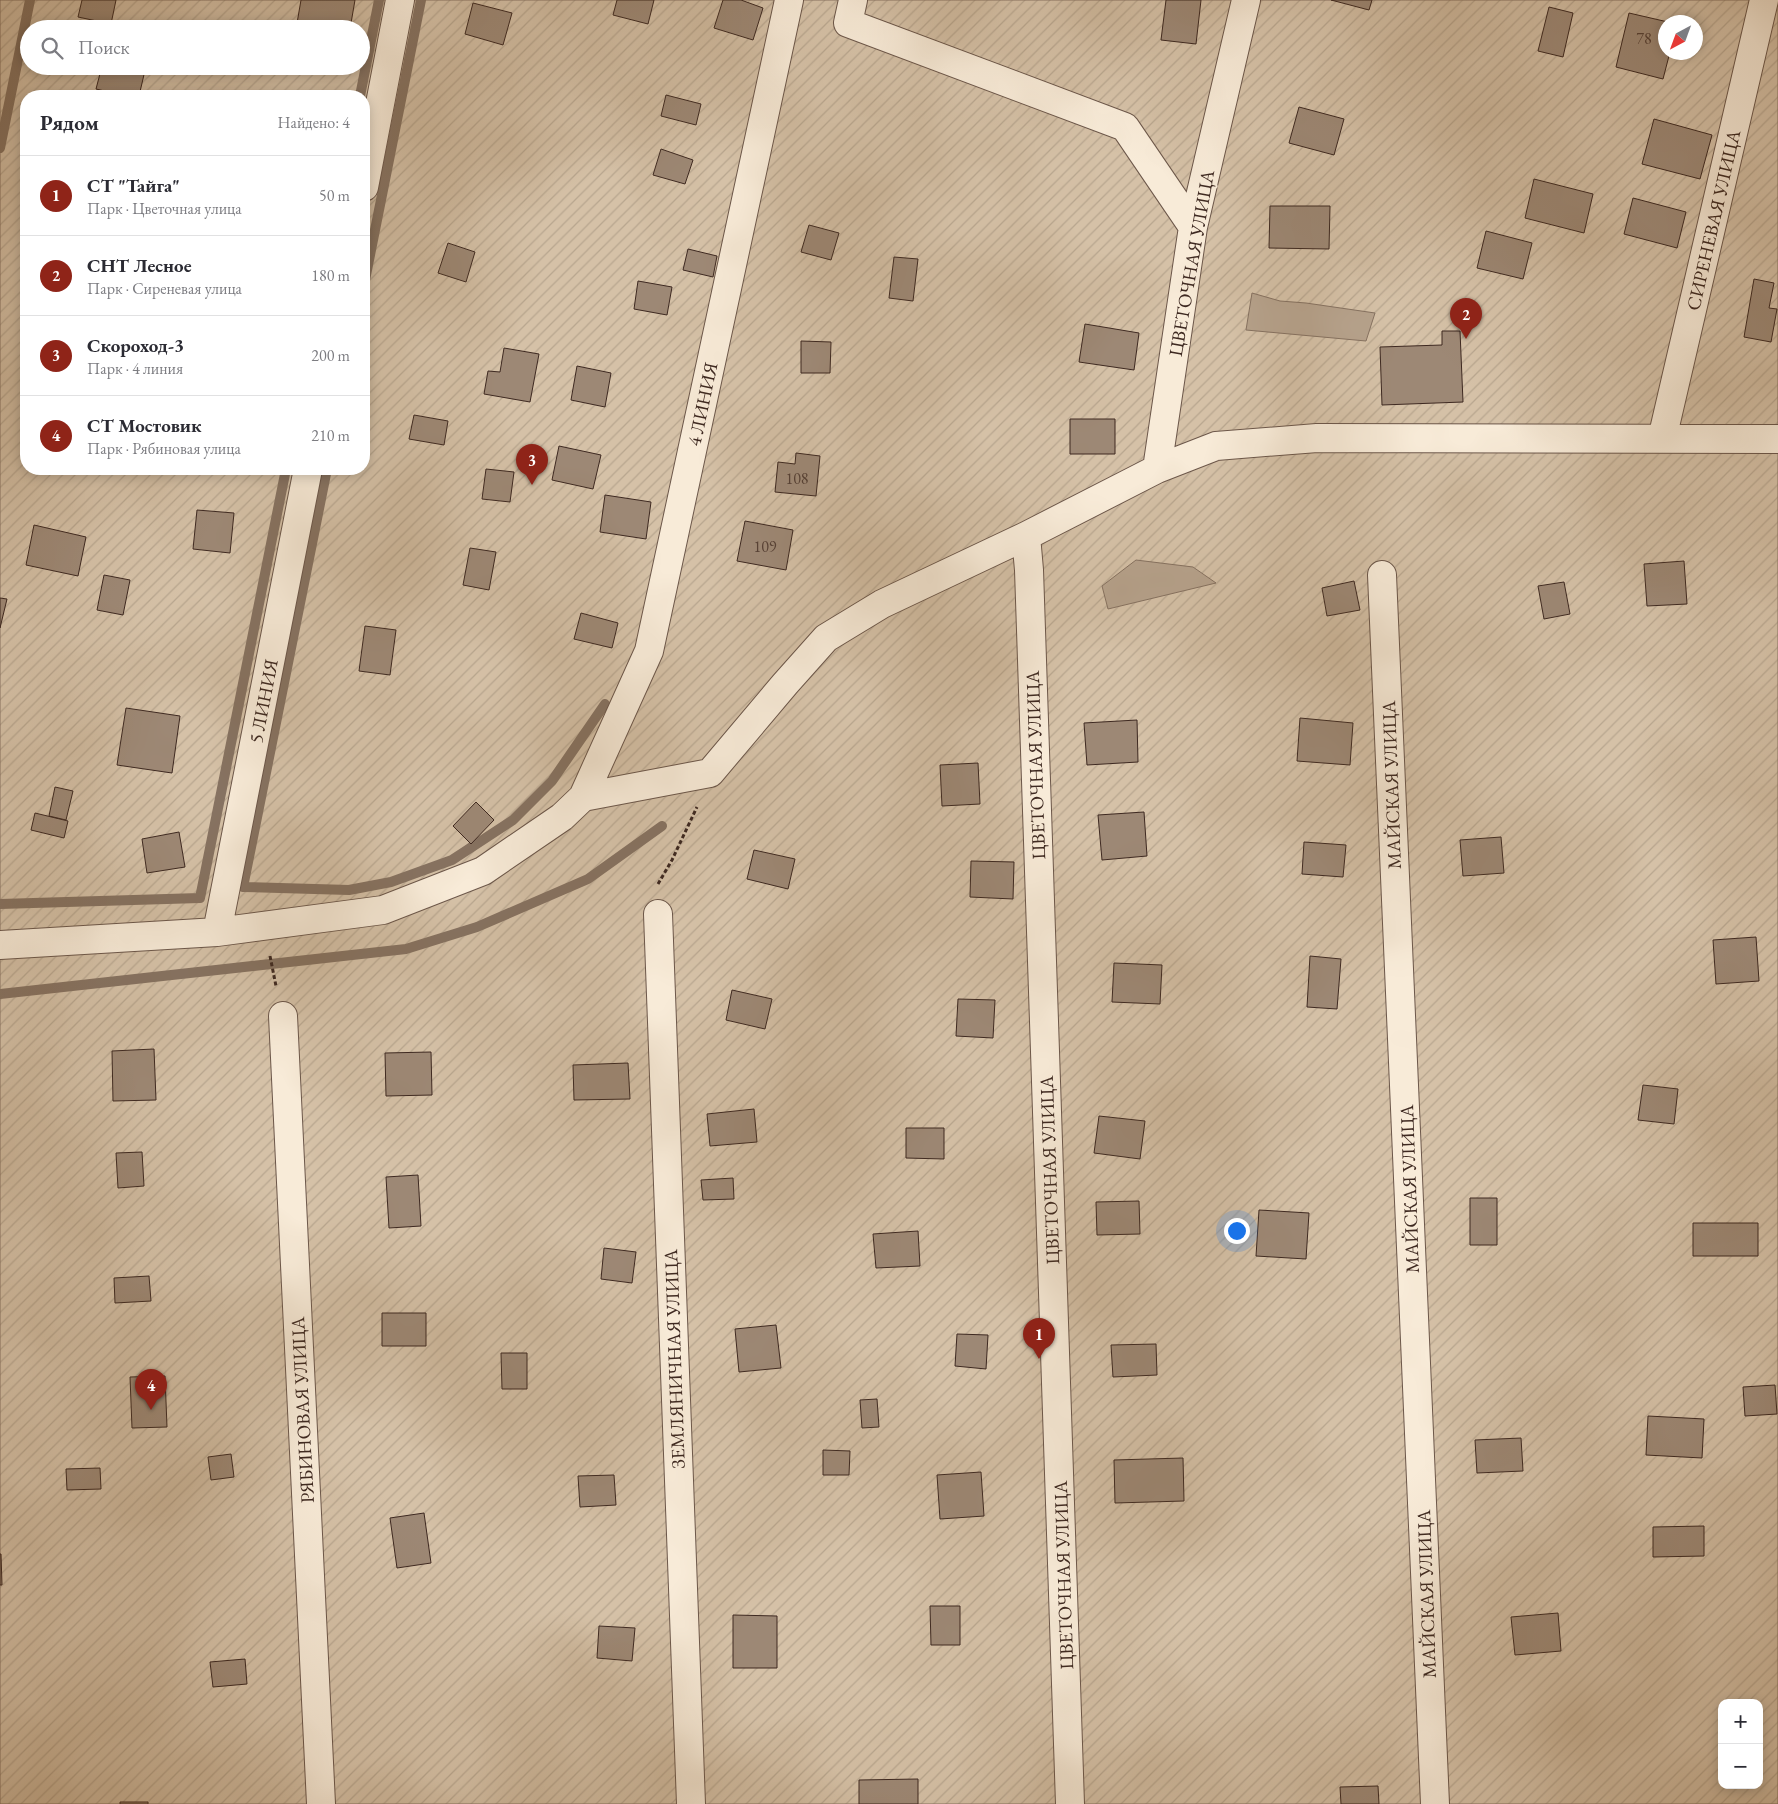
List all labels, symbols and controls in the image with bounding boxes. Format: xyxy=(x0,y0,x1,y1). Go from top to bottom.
north arrow xyxy=(1658,15,1703,60)
search box xyxy=(20,20,370,75)
house number: 78 xyxy=(1636,28,1652,49)
icon: search xyxy=(38,34,66,62)
text: Поиск xyxy=(78,35,130,60)
text: Рядом xyxy=(40,109,99,136)
text: Найдено: 4 xyxy=(278,112,350,133)
street label: СИРЕНЕВАЯ УЛИЦА xyxy=(1681,127,1747,313)
street label: ЦВЕТОЧНАЯ УЛИЦА xyxy=(1163,167,1220,358)
text: СТ "Тайга" xyxy=(87,173,180,198)
text: 1 xyxy=(52,185,60,206)
text: 50 m xyxy=(319,185,350,206)
text: Парк · Цветочная улица xyxy=(87,198,242,219)
text: СНТ Лесное xyxy=(87,253,192,278)
text: 2 xyxy=(52,265,60,286)
text: 180 m xyxy=(311,265,350,286)
text: Парк · Сиреневая улица xyxy=(87,278,242,299)
pin: 2 xyxy=(1450,298,1482,339)
text: Скороход-3 xyxy=(87,333,184,358)
text: 3 xyxy=(52,345,60,366)
text: 200 m xyxy=(311,345,350,366)
text: Парк · 4 линия xyxy=(87,358,183,379)
street label: 4 ЛИНИЯ xyxy=(681,360,724,448)
text: СТ Мостовик xyxy=(87,413,202,438)
text: 4 xyxy=(52,425,60,446)
text: 210 m xyxy=(311,425,350,446)
text: Парк · Рябиновая улица xyxy=(87,438,241,459)
pin: 3 xyxy=(516,444,548,485)
house number: 108 xyxy=(785,468,809,489)
house number: 109 xyxy=(753,536,777,557)
street label: 5 ЛИНИЯ xyxy=(243,657,284,745)
street label: ЦВЕТОЧНАЯ УЛИЦА xyxy=(1020,669,1051,860)
street label: МАЙСКАЯ УЛИЦА xyxy=(1376,699,1407,870)
street label: ЦВЕТОЧНАЯ УЛИЦА xyxy=(1034,1074,1065,1265)
street label: МАЙСКАЯ УЛИЦА xyxy=(1394,1103,1425,1274)
your location xyxy=(1224,1218,1250,1244)
street label: ЗЕМЛЯНИЧНАЯ УЛИЦА xyxy=(658,1248,691,1469)
street label: РЯБИНОВАЯ УЛИЦА xyxy=(285,1315,320,1504)
pin: 1 xyxy=(1023,1318,1055,1359)
pin: 4 xyxy=(135,1369,167,1410)
street label: ЦВЕТОЧНАЯ УЛИЦА xyxy=(1048,1479,1079,1670)
street label: МАЙСКАЯ УЛИЦА xyxy=(1411,1508,1442,1679)
map controls xyxy=(1718,1699,1763,1789)
button: + xyxy=(1718,1699,1763,1744)
button: − xyxy=(1718,1744,1763,1789)

